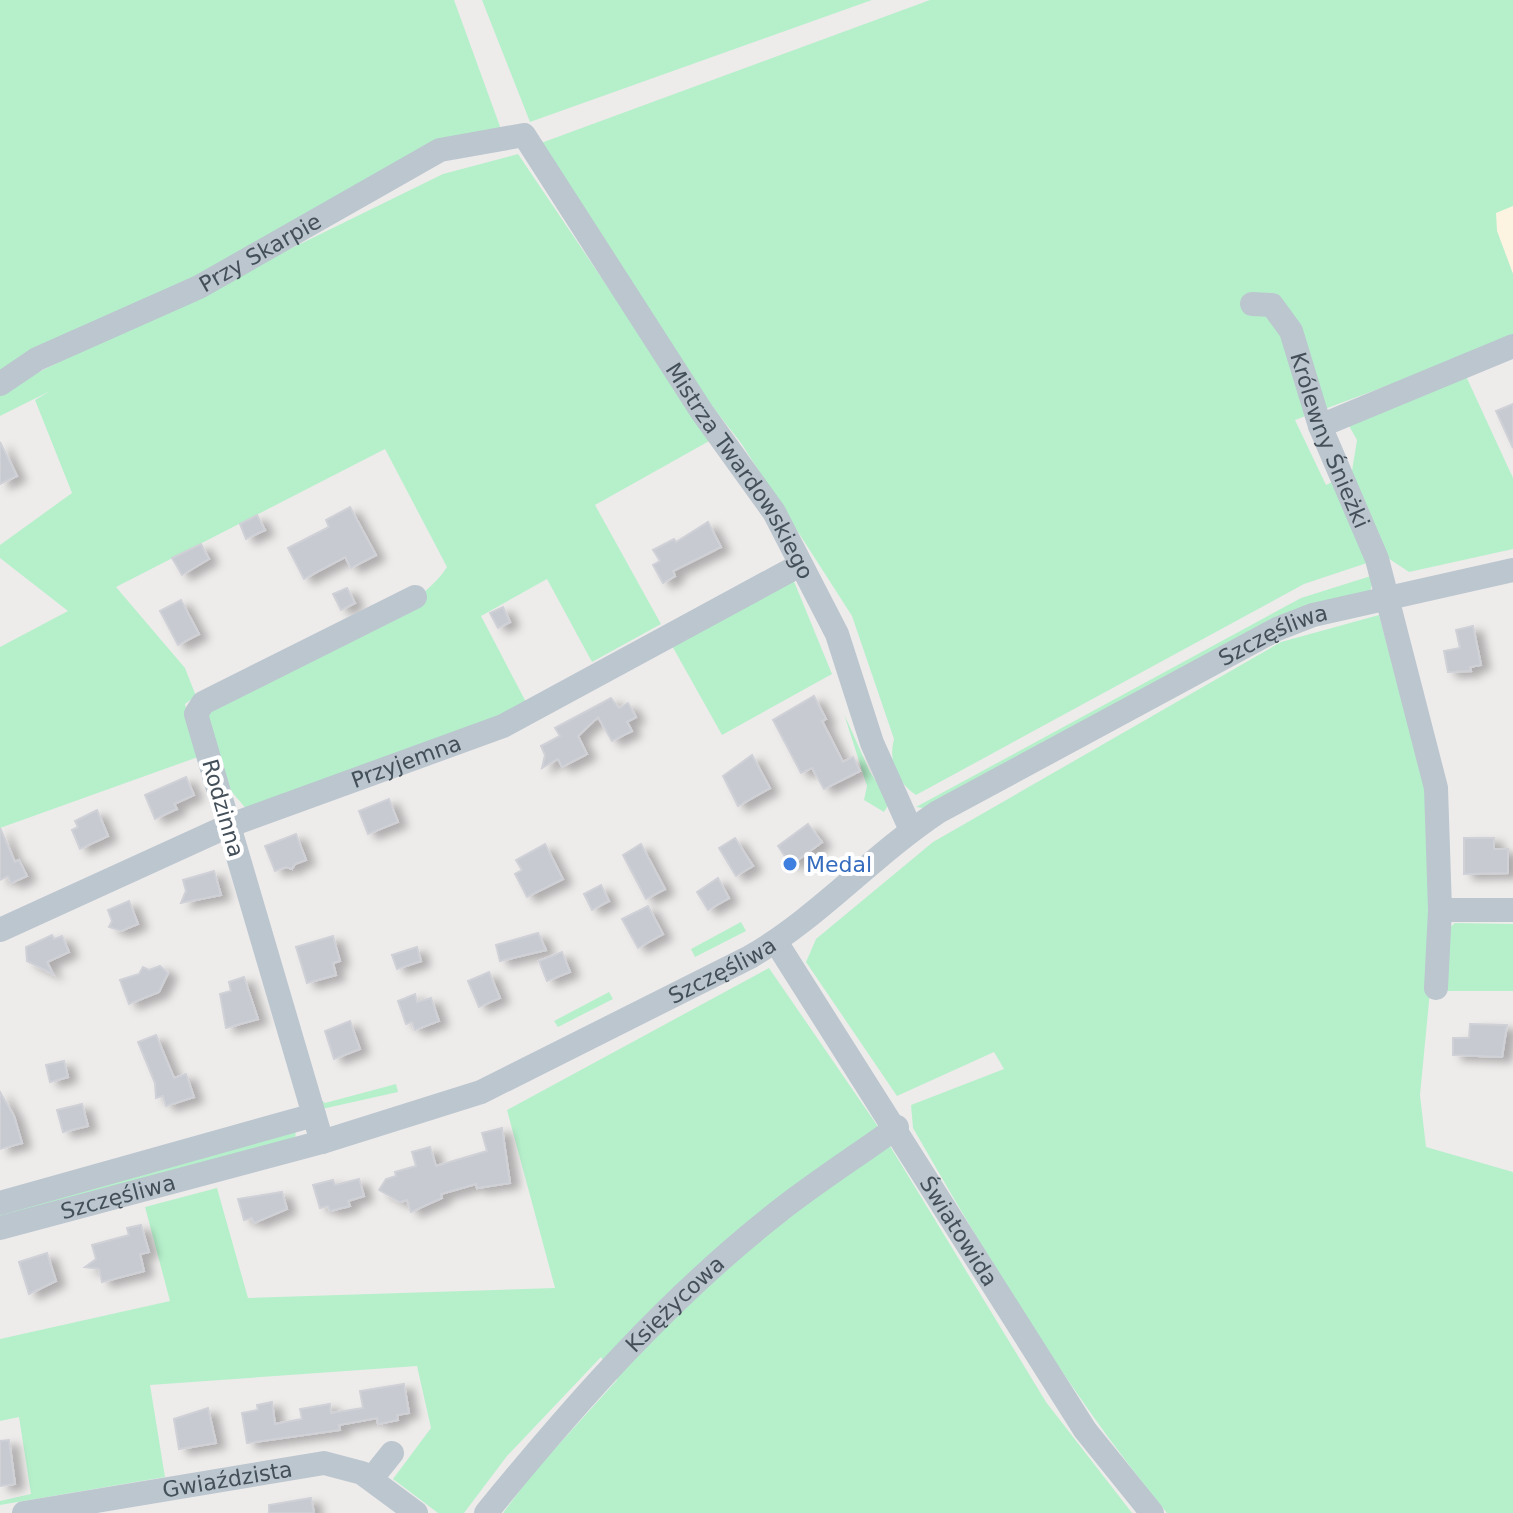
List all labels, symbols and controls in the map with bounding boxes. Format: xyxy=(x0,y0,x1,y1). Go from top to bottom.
street label: Przy Skarpie xyxy=(195,208,325,297)
street label: Królewny Śnieżki xyxy=(1286,349,1375,532)
street label: Mistrza Twardowskiego xyxy=(661,358,819,583)
street label: Szczęśliwa xyxy=(1214,600,1330,671)
street label: Przyjemna xyxy=(348,730,464,793)
street label: Rodzinna xyxy=(197,756,249,860)
place label: Medal xyxy=(806,852,872,877)
marker: Medal xyxy=(781,855,799,873)
street label: Szczęśliwa xyxy=(664,932,781,1009)
street label: Szczęśliwa xyxy=(58,1169,178,1224)
street label: Światowida xyxy=(915,1171,1003,1291)
street label: Księżycowa xyxy=(620,1251,729,1357)
street label: Gwiaździsta xyxy=(160,1456,294,1502)

